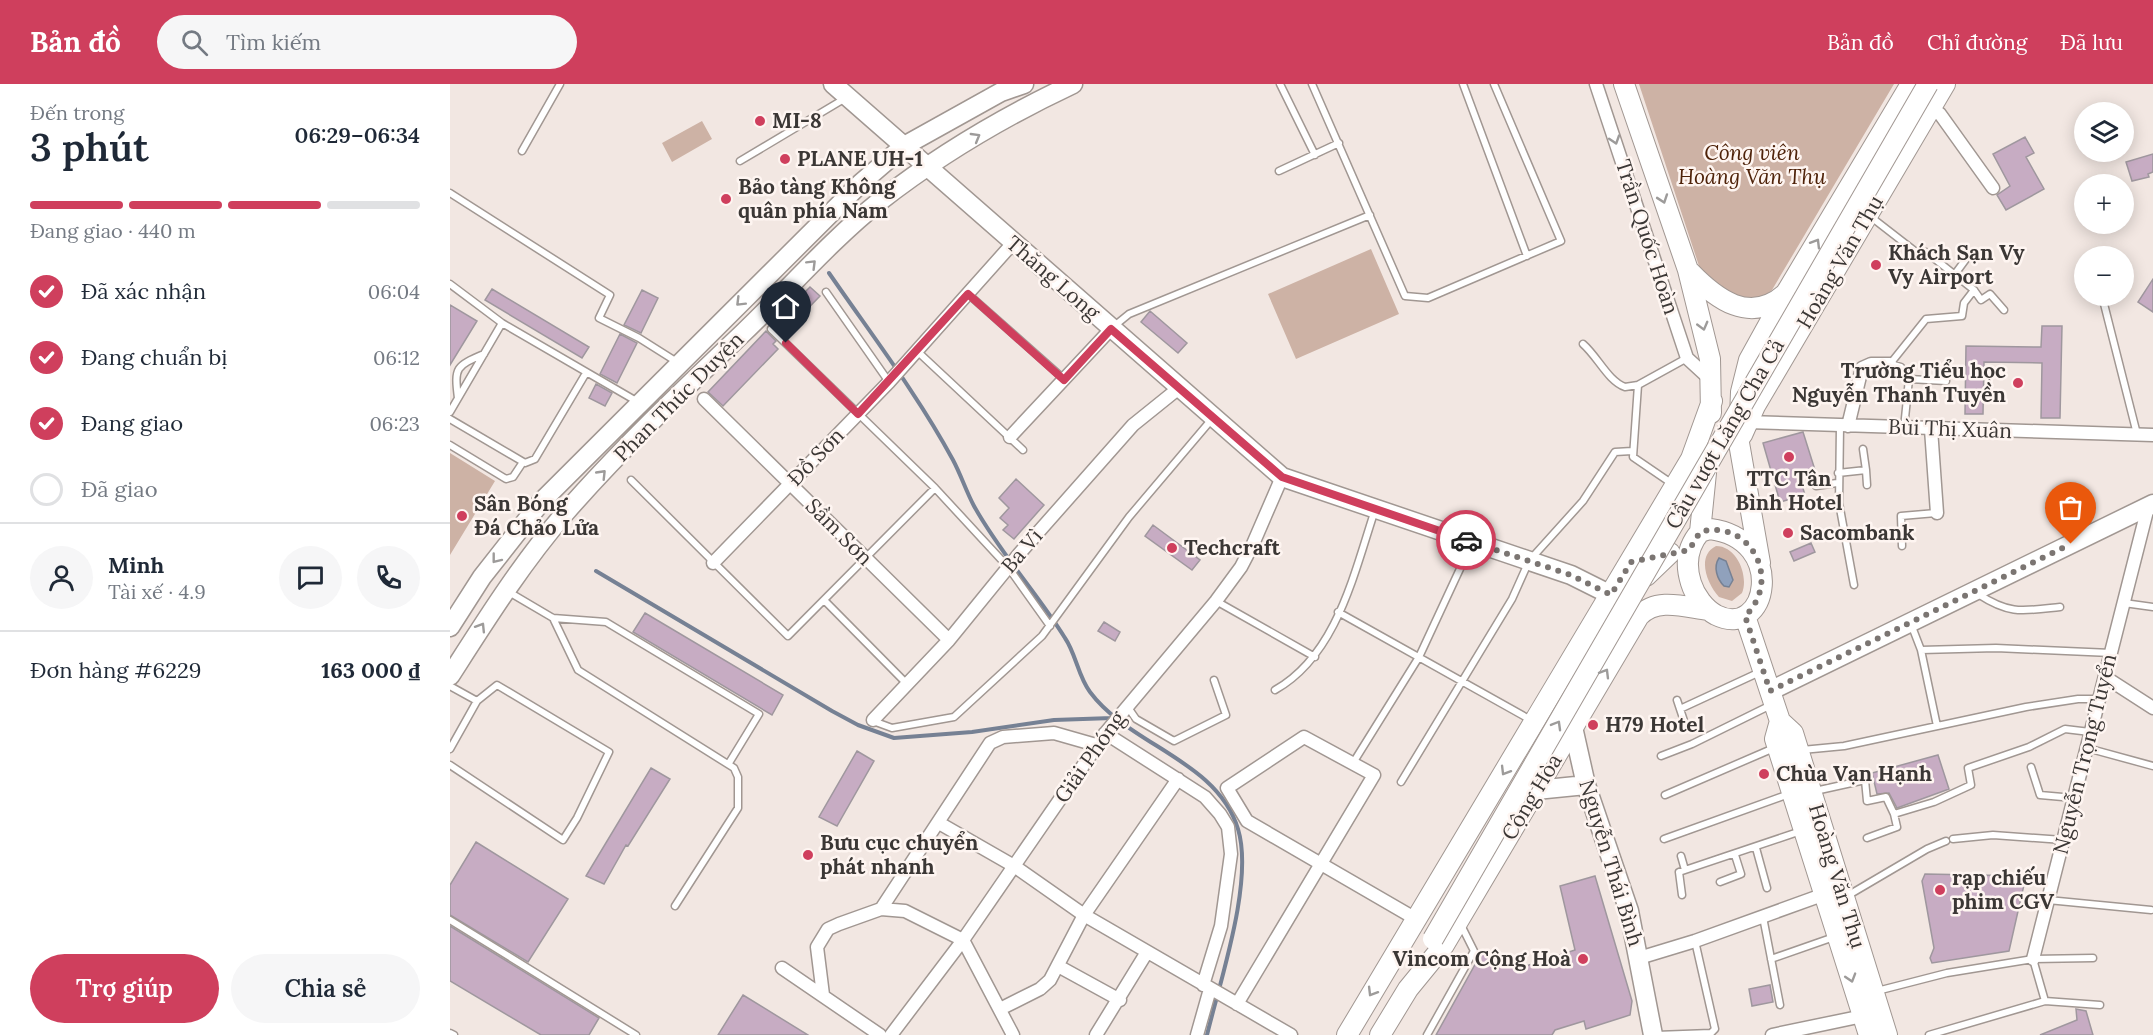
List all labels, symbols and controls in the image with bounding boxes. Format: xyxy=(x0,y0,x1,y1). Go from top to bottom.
search box xyxy=(157,15,577,69)
text: Bản đồ xyxy=(30,24,121,60)
icon: search xyxy=(178,26,211,59)
text: Tìm kiếm xyxy=(226,28,321,56)
text: Bản đồ xyxy=(1827,29,1894,56)
text: Chỉ đường xyxy=(1927,29,2027,56)
text: Đã lưu xyxy=(2060,29,2123,56)
text: Đến trong xyxy=(30,100,124,125)
map controls xyxy=(2074,102,2134,306)
button: layers xyxy=(2074,102,2134,162)
place label: MI-8 xyxy=(772,107,822,134)
marker: MI-8 xyxy=(753,114,767,128)
text: 06:29–06:34 xyxy=(295,121,420,149)
text: 3 phút xyxy=(30,122,149,172)
one-way arrow xyxy=(970,133,980,145)
one-way arrow xyxy=(1607,134,1620,145)
park label: Công viên Hoàng Văn Thụ xyxy=(1678,139,1826,190)
place label: PLANE UH-1 xyxy=(797,145,923,172)
marker: PLANE UH-1 xyxy=(778,152,792,166)
street label: Trần Quốc Hoàn xyxy=(1610,156,1685,318)
place label: Bảo tàng Không quân phía Nam xyxy=(738,173,897,224)
button: + xyxy=(2074,174,2134,234)
street label: Hoàng Văn Thụ xyxy=(1790,190,1889,333)
marker: Bảo tàng Không quân phía Nam xyxy=(719,192,733,206)
one-way arrow xyxy=(1656,193,1669,204)
text: Đang giao · 440 m xyxy=(30,218,196,243)
street label: Thăng Long xyxy=(1001,230,1106,326)
one-way arrow xyxy=(1809,239,1821,249)
place label: Khách Sạn Vy Vy Airport xyxy=(1888,239,2025,290)
button: − xyxy=(2074,246,2134,306)
marker: Khách Sạn Vy Vy Airport xyxy=(1869,258,1883,272)
one-way arrow xyxy=(804,260,815,271)
icon: check xyxy=(30,275,63,308)
text: Đã xác nhận xyxy=(81,277,206,305)
text: 06:04 xyxy=(368,279,420,304)
pin xyxy=(760,281,811,343)
icon: home xyxy=(769,290,802,323)
one-way arrow xyxy=(736,294,747,305)
one-way arrow xyxy=(1695,321,1708,331)
street label: Phan Thúc Duyện xyxy=(608,326,749,467)
street label: Cầu vượt Lăng Cha Cả xyxy=(1659,334,1790,534)
icon: check xyxy=(30,341,63,374)
text: Đang chuẩn bị xyxy=(81,343,227,371)
text: 06:12 xyxy=(373,345,420,370)
place label: Trường Tiểu học Nguyễn Thanh Tuyền xyxy=(1792,357,2006,408)
marker: Trường Tiểu học Nguyễn Thanh Tuyền xyxy=(2011,376,2025,390)
icon: check xyxy=(30,407,63,440)
text: Đang giao xyxy=(81,409,183,437)
text: 06:23 xyxy=(369,411,420,436)
street label: Bùi Thị Xuân xyxy=(1888,413,2013,444)
street label: Đồ Sơn xyxy=(781,422,850,491)
marker: TTC Tân Bình Hotel xyxy=(1782,450,1796,464)
place label: TTC Tân Bình Hotel xyxy=(1735,465,1843,516)
one-way arrow xyxy=(595,471,606,481)
text: Đã giao xyxy=(81,475,158,503)
pin xyxy=(2045,482,2096,544)
place label: Sân Bóng Đá Chảo Lửa xyxy=(474,490,599,541)
icon: bag xyxy=(2054,491,2087,524)
street label: Sầm Sơn xyxy=(800,492,879,571)
marker: Sân Bóng Đá Chảo Lửa xyxy=(455,509,469,523)
courier xyxy=(1436,510,1496,570)
place label: Sacombank xyxy=(1800,519,1915,546)
street label: Ba Vì xyxy=(995,523,1048,578)
icon: car xyxy=(1450,524,1483,557)
marker: Sacombank xyxy=(1781,526,1795,540)
place label: Techcraft xyxy=(1184,534,1280,561)
marker: Techcraft xyxy=(1165,541,1179,555)
button: person xyxy=(30,546,93,609)
button: chat xyxy=(279,546,342,609)
button: phone xyxy=(357,546,420,609)
text: Minh xyxy=(108,551,164,579)
one-way arrow xyxy=(492,553,503,564)
text: Tài xế · 4.9 xyxy=(108,579,206,604)
one-way arrow xyxy=(474,623,486,633)
street label: Nguyễn Trọng Tuyển xyxy=(2047,651,2123,857)
text: Đơn hàng #6229 xyxy=(30,656,202,684)
text: 163 000 ₫ xyxy=(321,656,420,684)
one-way arrow xyxy=(1598,669,1610,679)
street label: Giải Phóng xyxy=(1048,705,1131,808)
place label: H79 Hotel xyxy=(1605,711,1705,738)
marker: H79 Hotel xyxy=(1586,718,1600,732)
one-way arrow xyxy=(1550,721,1561,731)
street label: Cộng Hòa xyxy=(1495,749,1568,845)
place label: Chùa Vạn Hạnh xyxy=(1776,760,1932,787)
one-way arrow xyxy=(1501,765,1512,775)
marker: Chùa Vạn Hạnh xyxy=(1757,767,1771,781)
street label: Nguyễn Thái Bình xyxy=(1573,776,1650,950)
street label: Hoàng Văn Thụ xyxy=(1803,800,1872,951)
place label: Bưu cục chuyển phát nhanh xyxy=(820,829,979,880)
marker: Bưu cục chuyển phát nhanh xyxy=(801,848,815,862)
place label: rạp chiếu phim CGV xyxy=(1952,864,2054,915)
marker: rạp chiếu phim CGV xyxy=(1933,883,1947,897)
place label: Vincom Cộng Hoà xyxy=(1393,945,1571,972)
marker: Vincom Cộng Hoà xyxy=(1576,952,1590,966)
button: Trợ giúp xyxy=(30,954,219,1023)
button: Chia sẻ xyxy=(231,954,420,1023)
one-way arrow xyxy=(1844,972,1856,983)
one-way arrow xyxy=(1368,986,1380,996)

